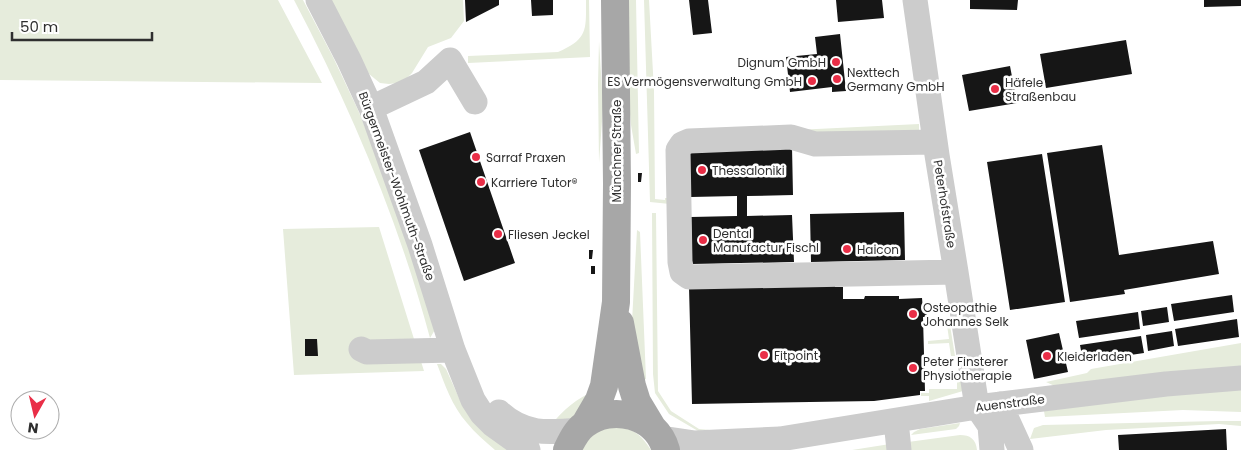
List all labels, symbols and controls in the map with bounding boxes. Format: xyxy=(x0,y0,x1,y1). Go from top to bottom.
scale bar xyxy=(12,10,152,42)
text: 50 m xyxy=(20,16,58,37)
place label: Dignum GmbH xyxy=(737,54,826,71)
marker: Dignum GmbH xyxy=(830,56,842,68)
place label: Nexttech Germany GmbH xyxy=(847,64,944,95)
place label: ES Vermögensverwaltung GmbH xyxy=(607,73,802,90)
marker: Nexttech Germany GmbH xyxy=(831,73,843,85)
place label: Häfele Straßenbau xyxy=(1005,74,1076,105)
marker: ES Vermögensverwaltung GmbH xyxy=(806,75,818,87)
marker: Häfele Straßenbau xyxy=(989,83,1001,95)
street label: Bürgermeister-Wohlmuth-Straße xyxy=(355,89,439,283)
street label: Münchner Straße xyxy=(608,99,625,203)
place label: Sarraf Praxen xyxy=(486,149,566,166)
marker: Sarraf Praxen xyxy=(470,151,482,163)
street label: Peterhofstraße xyxy=(930,159,960,249)
place label: Thessaloniki xyxy=(712,162,785,179)
marker: Thessaloniki xyxy=(696,164,708,176)
place label: Karriere Tutor® xyxy=(491,174,578,191)
marker: Karriere Tutor® xyxy=(475,176,487,188)
place label: Dental Manufactur Fischl xyxy=(713,225,819,256)
place label: Fliesen Jeckel xyxy=(508,226,590,243)
marker: Fliesen Jeckel xyxy=(492,228,504,240)
marker: Dental Manufactur Fischl xyxy=(697,234,709,246)
place label: Haicon xyxy=(857,241,899,258)
marker: Haicon xyxy=(841,243,853,255)
place label: Osteopathie Johannes Selk xyxy=(923,299,1010,330)
marker: Osteopathie Johannes Selk xyxy=(907,308,919,320)
place label: Fitpoint xyxy=(774,347,818,364)
place label: Kleiderladen xyxy=(1057,348,1132,365)
marker: Fitpoint xyxy=(758,349,770,361)
marker: Kleiderladen xyxy=(1041,350,1053,362)
place label: Peter Finsterer Physiotherapie xyxy=(923,353,1012,384)
marker: Peter Finsterer Physiotherapie xyxy=(907,362,919,374)
north arrow xyxy=(10,390,60,440)
street label: Auenstraße xyxy=(974,390,1046,416)
text: N xyxy=(27,417,40,439)

